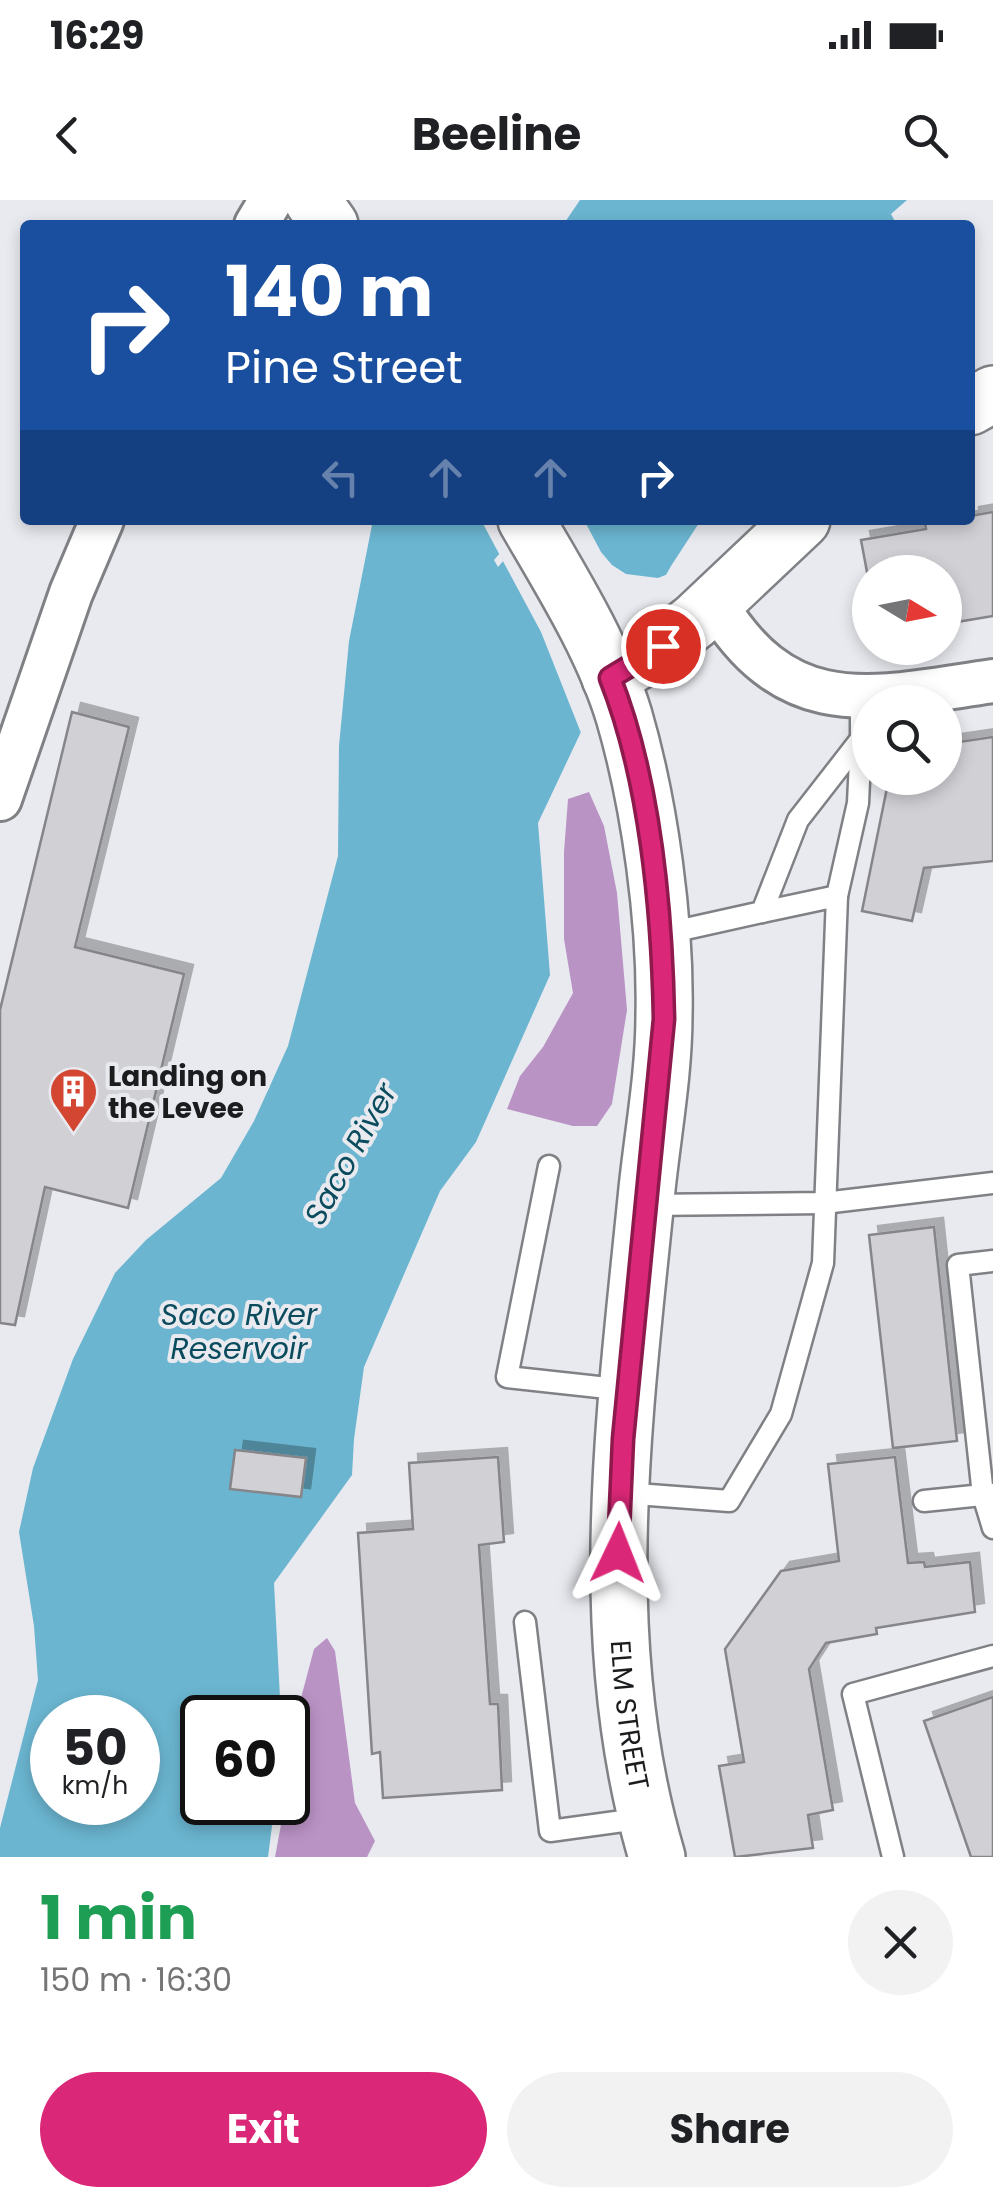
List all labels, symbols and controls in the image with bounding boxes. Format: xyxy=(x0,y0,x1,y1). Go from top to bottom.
text: 16:29 xyxy=(50,9,144,62)
text: Beeline xyxy=(412,103,581,166)
icon: back xyxy=(40,108,95,163)
icon: search xyxy=(898,108,953,163)
text: 140 m xyxy=(225,242,433,341)
icon: right xyxy=(60,260,190,390)
text: Pine Street xyxy=(225,336,463,399)
icon: left xyxy=(313,450,368,505)
icon: ahead xyxy=(418,450,473,505)
icon: ahead xyxy=(523,450,578,505)
icon: right xyxy=(628,450,683,505)
north arrow xyxy=(852,555,962,665)
map controls xyxy=(852,555,962,795)
pin xyxy=(621,604,706,689)
icon: arrive xyxy=(636,619,691,674)
button: search xyxy=(852,685,962,795)
place label: Landing on the Levee xyxy=(108,1057,267,1128)
building icon: Landing on the Levee xyxy=(47,1066,99,1134)
water label: Saco River xyxy=(294,1074,408,1233)
water label: Saco River Reservoir xyxy=(161,1293,318,1370)
position arrow xyxy=(566,1501,670,1605)
street label: ELM STREET xyxy=(601,1639,659,1793)
speed limit sign: 60 xyxy=(180,1695,310,1825)
text: 50 xyxy=(62,1712,128,1783)
text: km/h xyxy=(62,1768,128,1803)
text: 1 min xyxy=(40,1876,197,1960)
button: close xyxy=(848,1890,953,1995)
text: 150 m · 16:30 xyxy=(40,1957,232,2002)
button: Exit xyxy=(40,2072,487,2187)
button: Share xyxy=(507,2072,953,2187)

